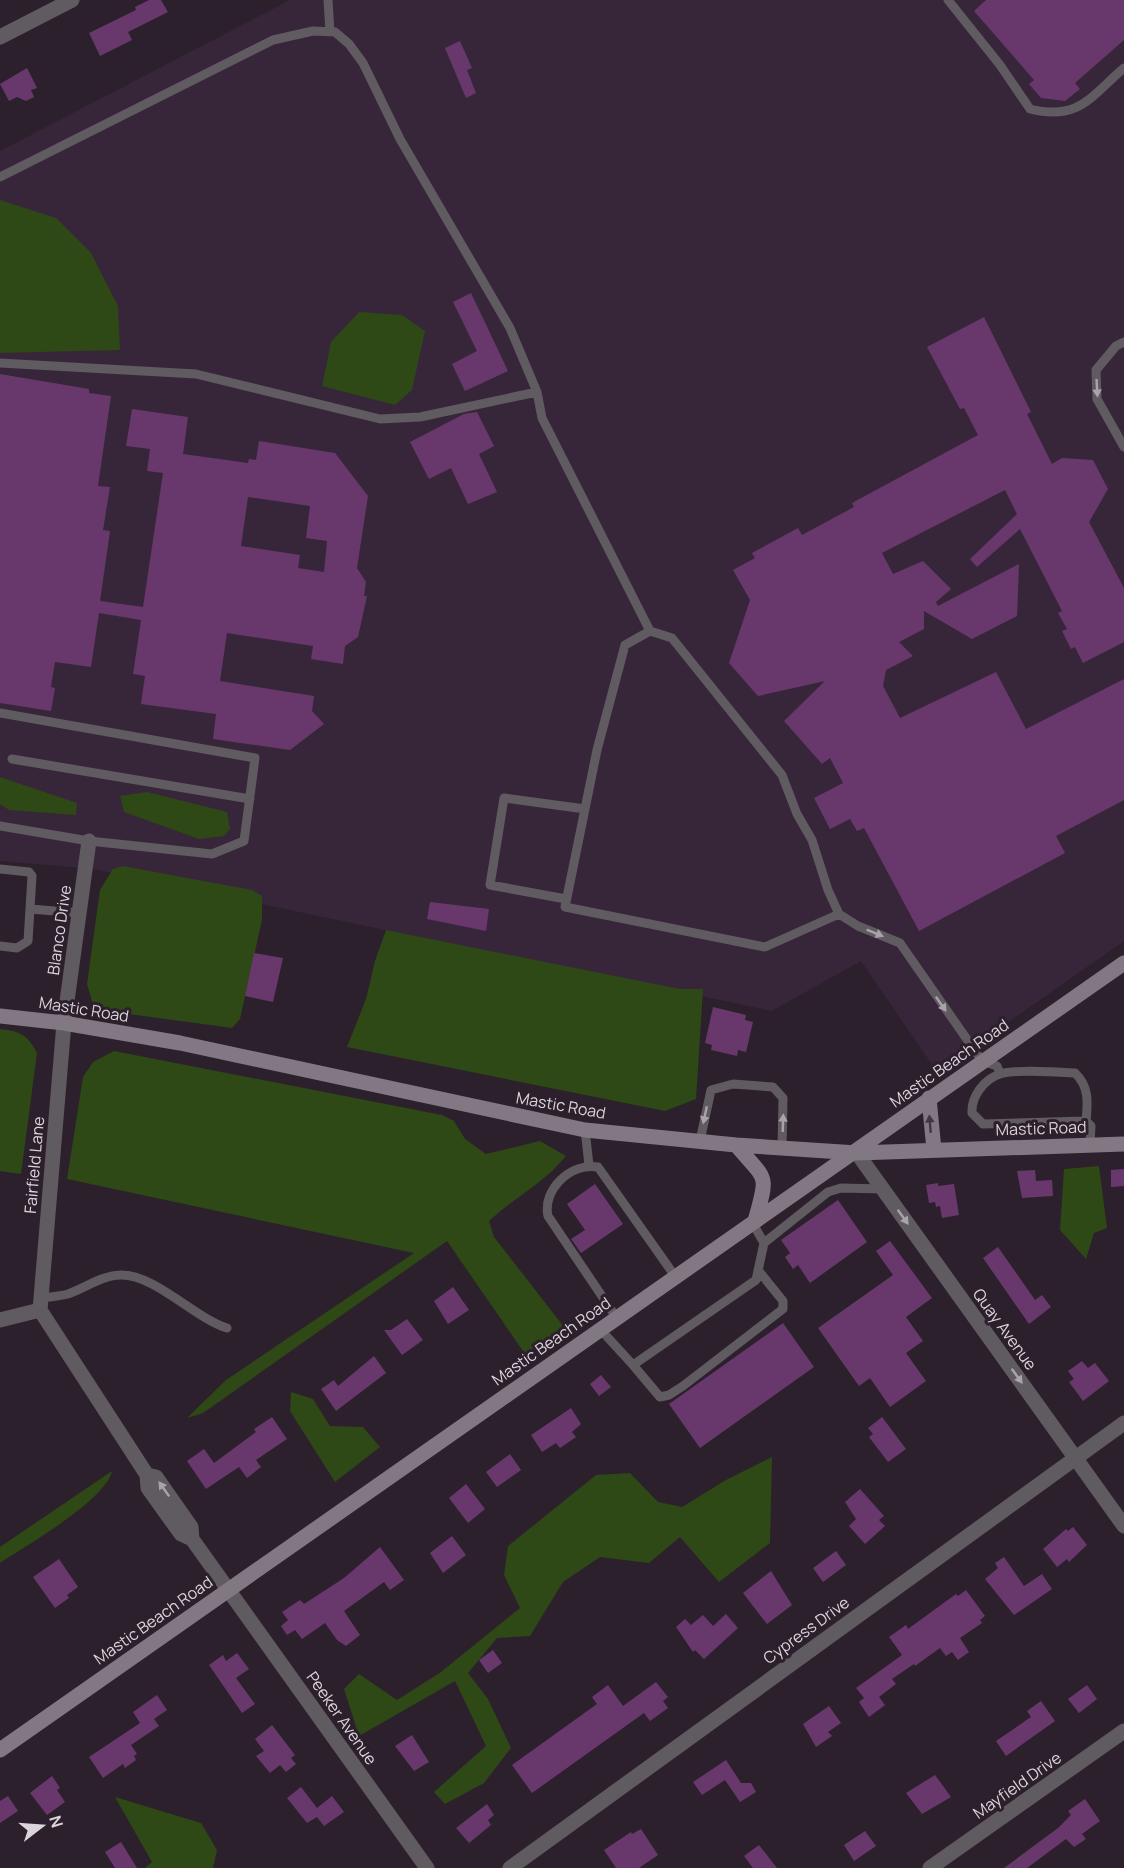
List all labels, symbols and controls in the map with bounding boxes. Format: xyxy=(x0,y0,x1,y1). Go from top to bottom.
one-way arrow xyxy=(1092,378,1101,397)
street label: Blanco Drive xyxy=(42,884,76,976)
one-way arrow xyxy=(866,929,884,939)
street label: Mastic Road xyxy=(37,991,131,1027)
one-way arrow xyxy=(935,995,947,1011)
street label: Mastic Beach Road xyxy=(885,1014,1013,1112)
street label: Mastic Road xyxy=(514,1086,608,1124)
one-way arrow xyxy=(700,1106,710,1125)
one-way arrow xyxy=(778,1114,787,1133)
one-way arrow xyxy=(925,1114,935,1133)
street label: Mastic Road xyxy=(995,1115,1087,1141)
street label: Fairfield Lane xyxy=(19,1116,49,1214)
one-way arrow xyxy=(897,1209,909,1225)
street label: Quay Avenue xyxy=(968,1284,1042,1374)
street label: Mastic Beach Road xyxy=(487,1292,615,1390)
one-way arrow xyxy=(1011,1367,1023,1383)
one-way arrow xyxy=(158,1481,170,1497)
street label: Mastic Beach Road xyxy=(89,1571,217,1669)
street label: Cypress Drive xyxy=(758,1591,854,1669)
street label: Peeker Avenue xyxy=(302,1667,382,1769)
street label: Mayfield Drive xyxy=(968,1746,1066,1824)
north arrow xyxy=(12,1796,72,1856)
text: N xyxy=(44,1813,69,1830)

